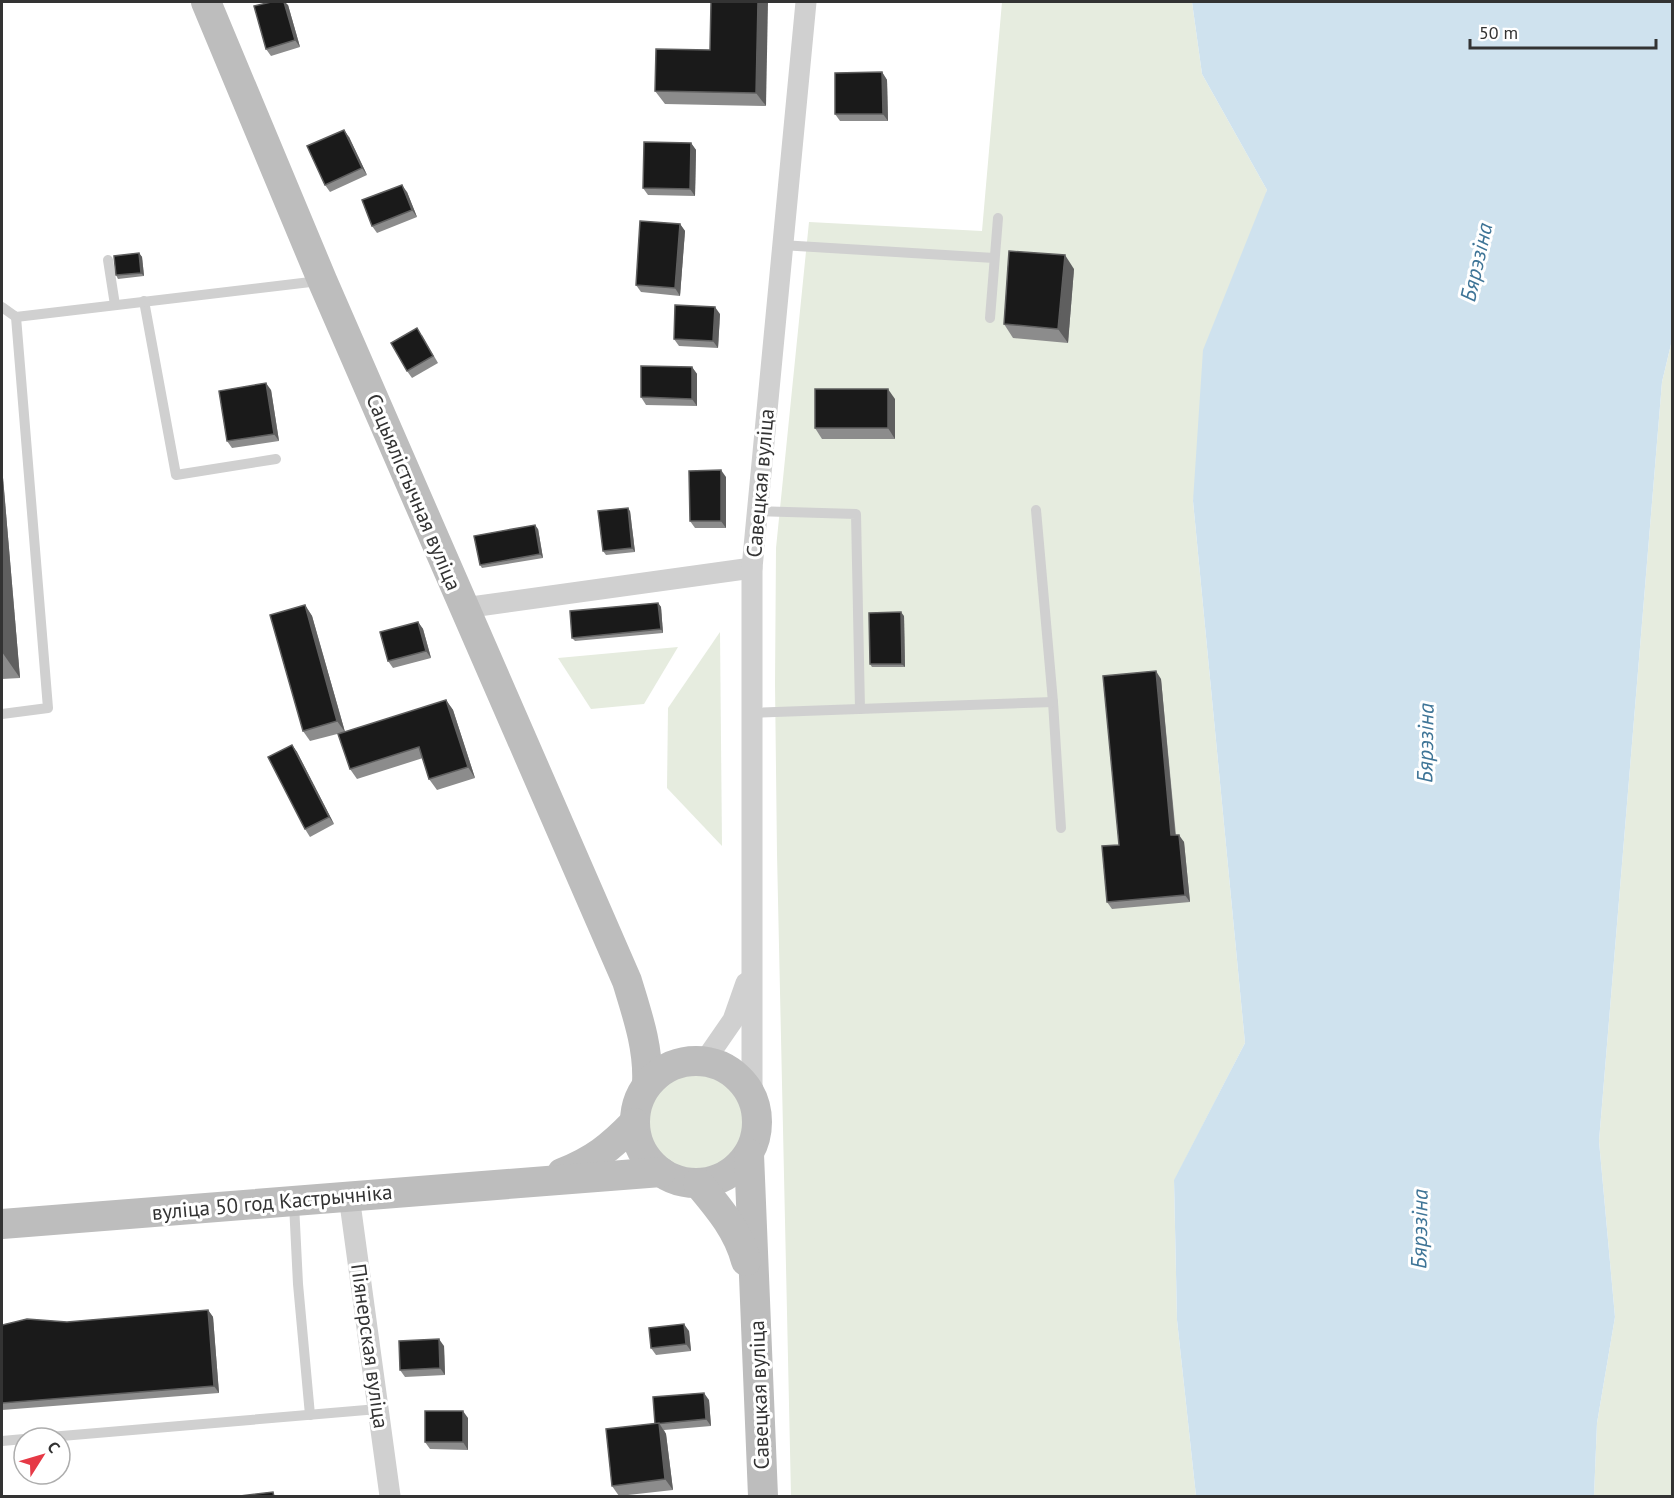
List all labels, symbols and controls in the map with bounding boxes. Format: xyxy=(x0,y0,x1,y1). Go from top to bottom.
scale bar xyxy=(1470,12,1656,50)
text: 50 m xyxy=(1479,21,1518,44)
water label: Бярэзіна xyxy=(1453,220,1499,304)
street label: Сацыялістычная вуліца xyxy=(360,390,468,594)
street label: Савецкая вуліца xyxy=(740,408,780,558)
water label: Бярэзіна xyxy=(1410,703,1440,783)
street label: вуліца 50 год Кастрычніка xyxy=(151,1178,393,1226)
water label: Бярэзіна xyxy=(1404,1189,1434,1269)
street label: Піянерская вуліца xyxy=(345,1262,395,1430)
street label: Савецкая вуліца xyxy=(743,1320,775,1470)
north arrow xyxy=(12,1426,72,1486)
text: С xyxy=(43,1437,65,1457)

